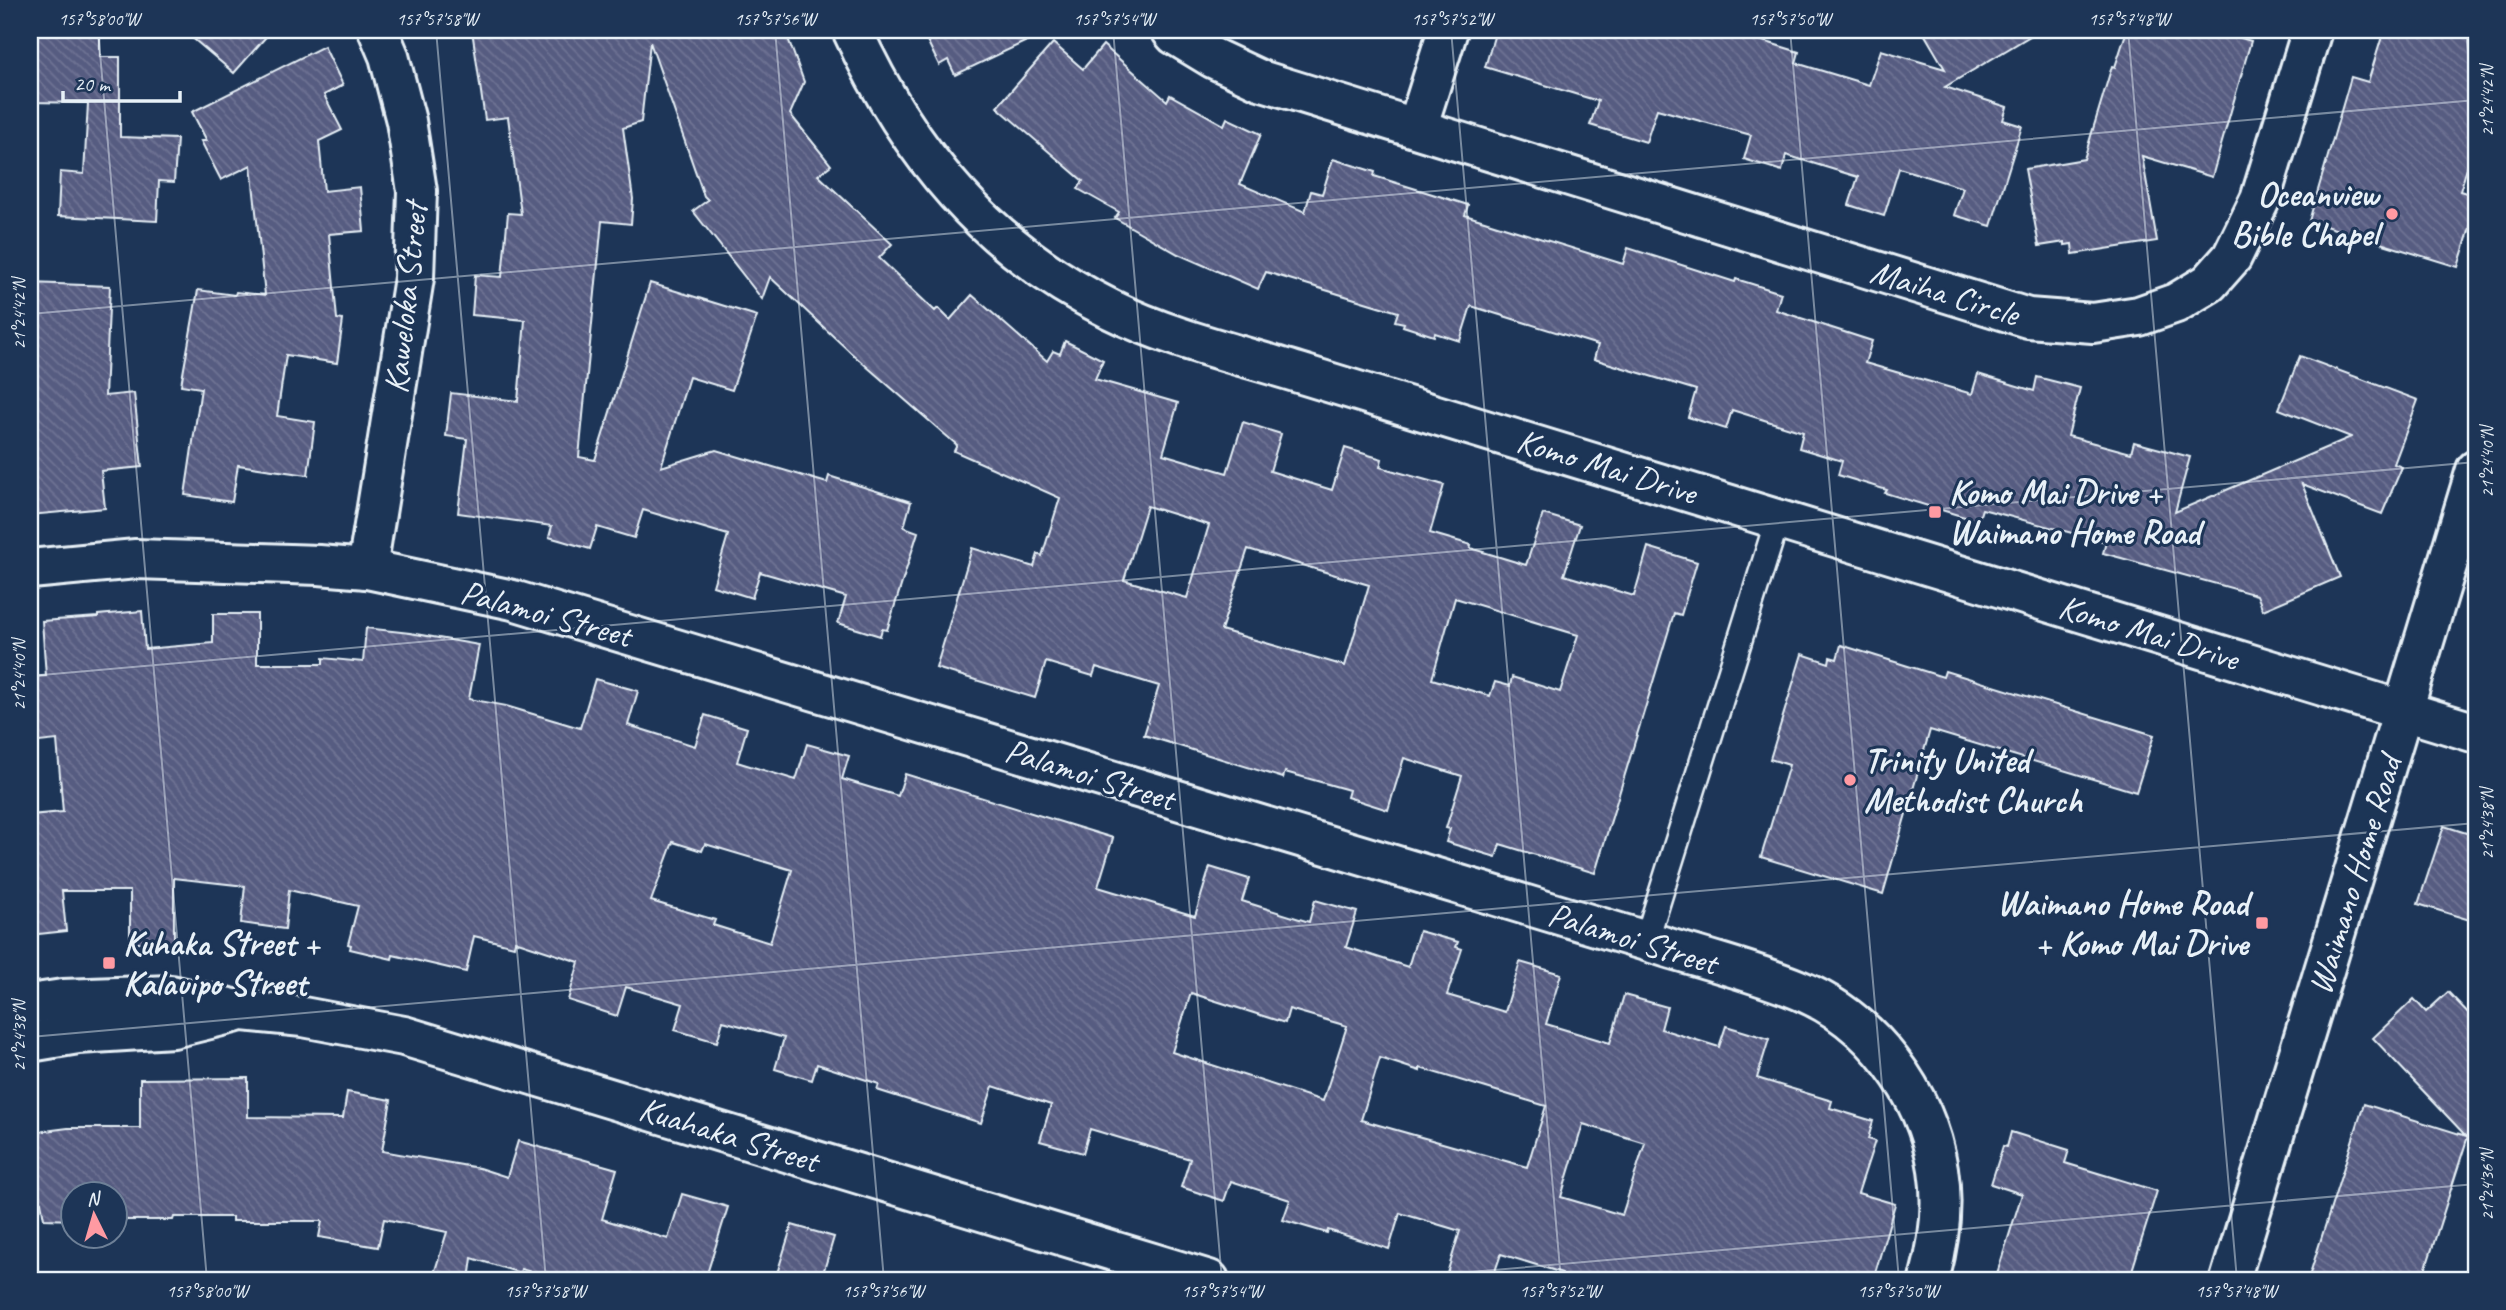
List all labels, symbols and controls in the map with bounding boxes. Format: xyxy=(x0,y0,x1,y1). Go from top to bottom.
text: 157°58'00"W xyxy=(58,8,143,30)
text: 157°57'58"W xyxy=(396,8,481,30)
text: 157°57'56"W xyxy=(734,8,819,30)
text: 157°57'54"W xyxy=(1073,8,1158,30)
text: 157°57'52"W xyxy=(1411,8,1496,30)
text: 157°57'50"W xyxy=(1749,8,1834,30)
text: 157°57'48"W xyxy=(2088,8,2173,30)
scale bar xyxy=(63,60,180,104)
text: 21°24'42"N xyxy=(2476,62,2498,136)
text: 20 m xyxy=(74,71,112,97)
place label: Oceanview Bible Chapel xyxy=(2231,172,2385,257)
street label: Kaweloka Street xyxy=(373,196,438,396)
marker: Oceanview Bible Chapel xyxy=(2384,206,2400,222)
street label: Maiha Circle xyxy=(1865,249,2027,337)
text: 21°24'42"N xyxy=(8,275,30,349)
street label: Komo Mai Drive xyxy=(1512,418,1705,516)
text: 21°24'40"N xyxy=(2476,423,2498,497)
place label: Komo Mai Drive + Waimano Home Road xyxy=(1949,470,2206,555)
marker: Komo Mai Drive + Waimano Home Road xyxy=(1927,504,1943,520)
street label: Palamoi Street xyxy=(456,569,639,659)
street label: Komo Mai Drive xyxy=(2054,584,2247,682)
text: 21°24'40"N xyxy=(8,636,30,710)
street label: Palamoi Street xyxy=(1000,727,1183,822)
place label: Trinity United Methodist Church xyxy=(1864,738,2083,823)
street label: Waimano Home Road xyxy=(2297,746,2414,1000)
marker: Trinity United Methodist Church xyxy=(1842,772,1858,788)
text: 21°24'38"N xyxy=(2476,785,2498,859)
place label: Waimano Home Road + Komo Mai Drive xyxy=(1997,881,2254,966)
street label: Palamoi Street xyxy=(1543,891,1726,986)
marker: Waimano Home Road + Komo Mai Drive xyxy=(2254,915,2270,931)
place label: Kuhaka Street + Kalauipo Street xyxy=(123,921,322,1006)
marker: Kuhaka Street + Kalauipo Street xyxy=(101,955,117,971)
text: 21°24'38"N xyxy=(8,997,30,1071)
street label: Kuahaka Street xyxy=(634,1086,827,1184)
text: 21°24'36"N xyxy=(2476,1146,2498,1220)
north arrow xyxy=(60,1180,130,1250)
text: N xyxy=(86,1186,103,1212)
text: 157°58'00"W xyxy=(166,1280,251,1302)
text: 157°57'58"W xyxy=(504,1280,589,1302)
text: 157°57'56"W xyxy=(842,1280,927,1302)
text: 157°57'54"W xyxy=(1181,1280,1266,1302)
text: 157°57'52"W xyxy=(1519,1280,1604,1302)
text: 157°57'50"W xyxy=(1857,1280,1942,1302)
text: 157°57'48"W xyxy=(2195,1280,2280,1302)

